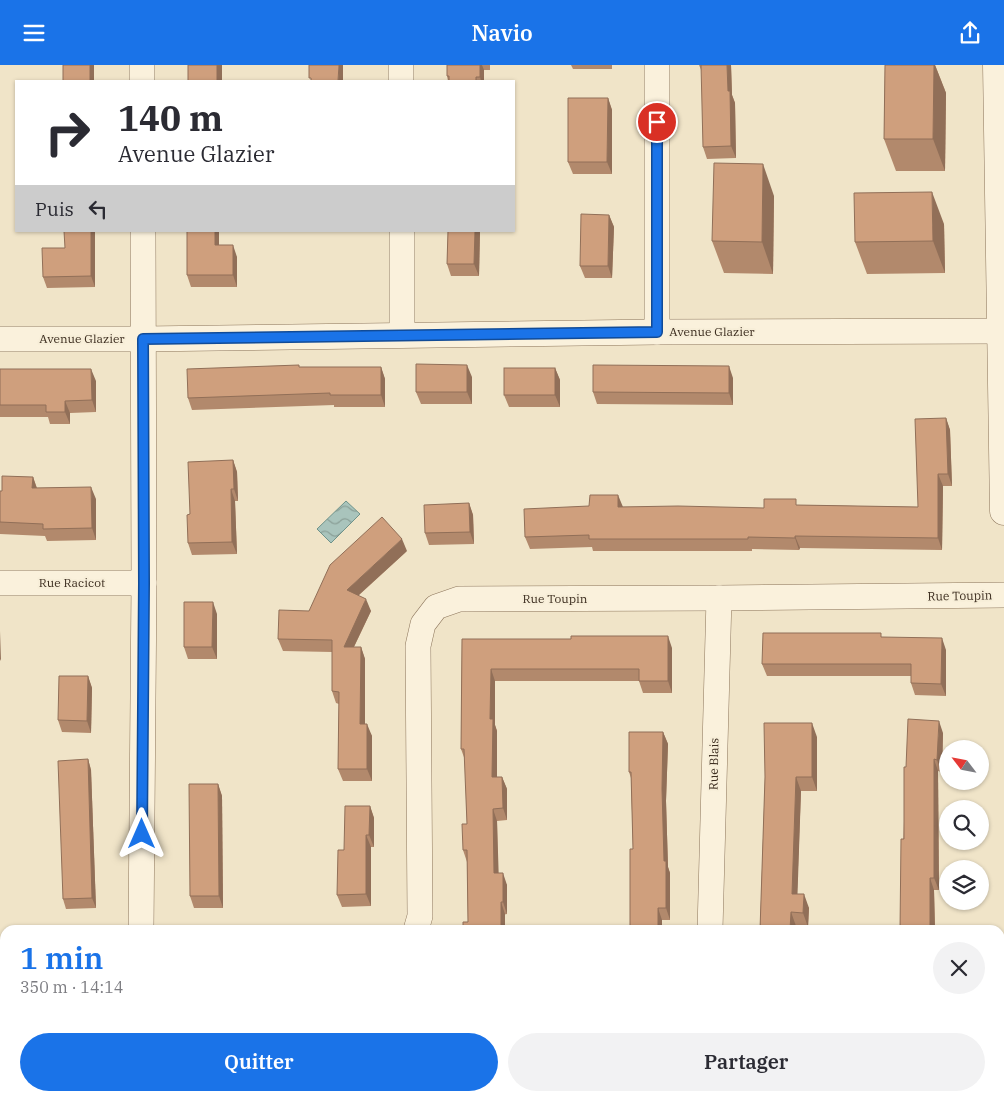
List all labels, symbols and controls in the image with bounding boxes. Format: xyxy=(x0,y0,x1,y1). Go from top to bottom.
text: Navio xyxy=(471,18,533,47)
icon: menu xyxy=(20,19,48,47)
icon: share xyxy=(956,19,984,47)
text: 140 m xyxy=(118,95,223,141)
icon: right xyxy=(35,100,100,165)
pin xyxy=(636,101,678,143)
icon: arrive xyxy=(643,108,671,136)
text: Avenue Glazier xyxy=(118,139,275,168)
icon: left xyxy=(84,195,112,223)
text: Puis xyxy=(35,197,74,221)
street label: Avenue Glazier xyxy=(669,324,755,339)
street label: Avenue Glazier xyxy=(39,331,125,346)
street label: Rue Racicot xyxy=(39,575,105,590)
street label: Rue Toupin xyxy=(927,587,993,604)
street label: Rue Toupin xyxy=(523,591,588,606)
street label: Rue Blais xyxy=(706,737,721,790)
north arrow xyxy=(939,740,989,790)
map controls xyxy=(939,740,989,910)
button: search xyxy=(939,800,989,850)
position arrow xyxy=(115,807,167,859)
button: layers xyxy=(939,860,989,910)
text: 1 min xyxy=(20,938,103,977)
button: close xyxy=(933,942,985,994)
text: 350 m · 14:14 xyxy=(20,977,123,997)
button: Quitter xyxy=(20,1033,498,1091)
button: Partager xyxy=(508,1033,985,1091)

